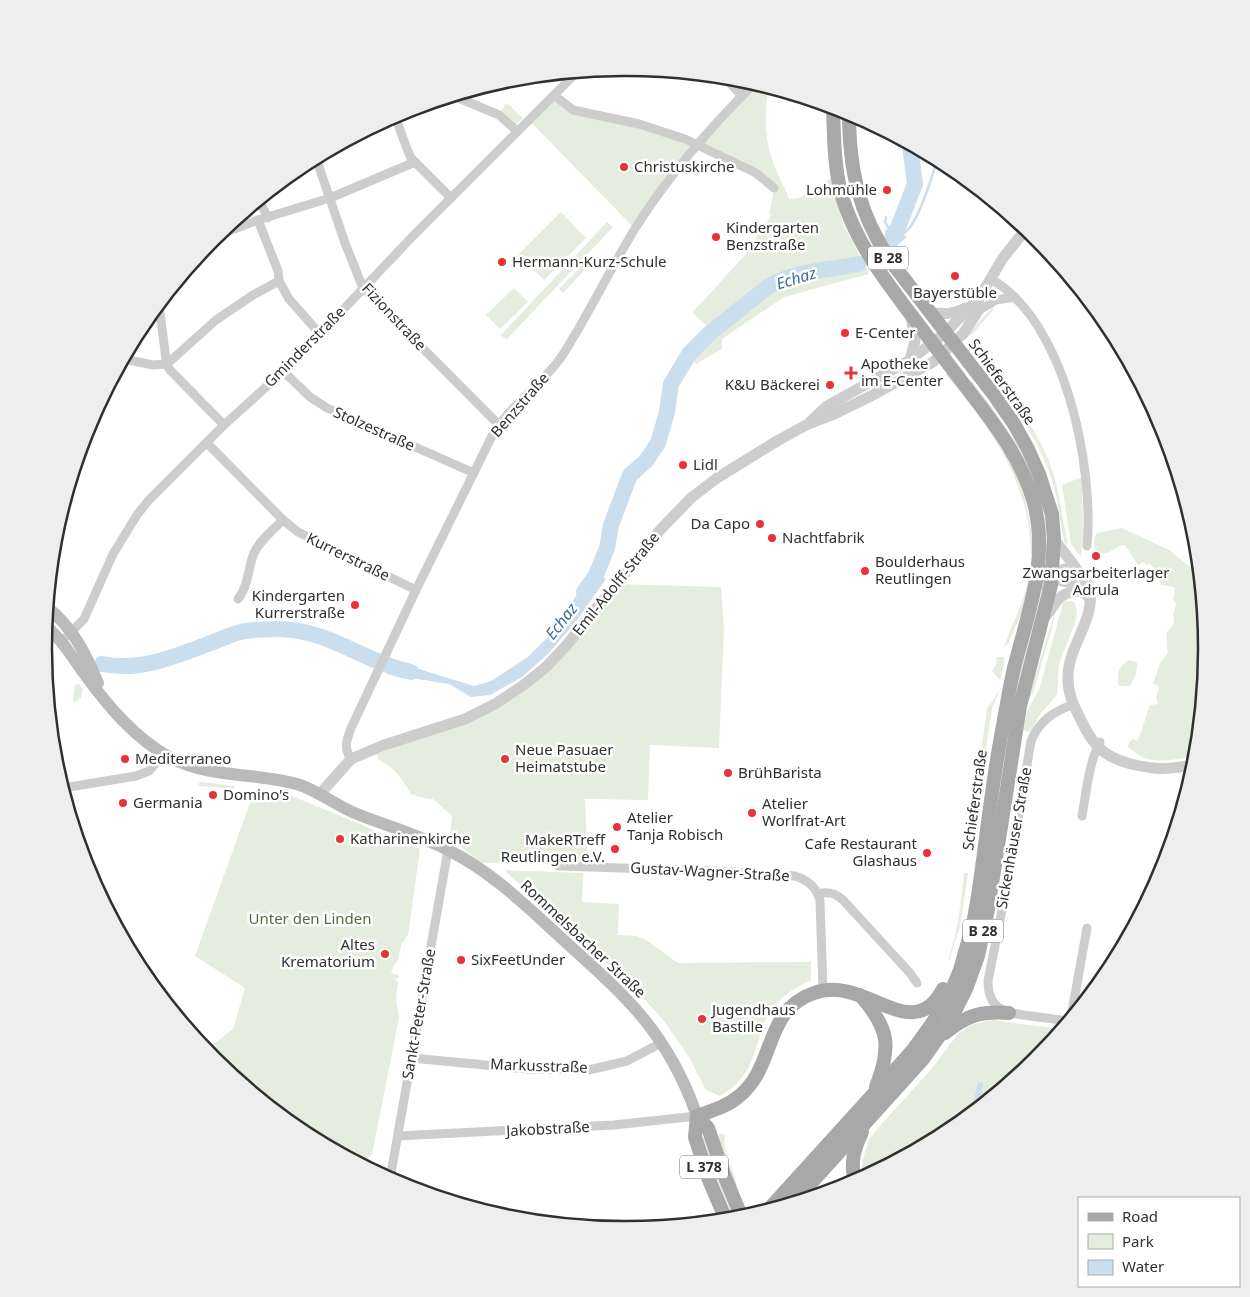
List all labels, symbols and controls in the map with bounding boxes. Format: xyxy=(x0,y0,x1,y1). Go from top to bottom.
place label: Christuskirche xyxy=(634,156,735,176)
marker: Christuskirche xyxy=(618,161,630,173)
place label: Lohmühle xyxy=(806,179,877,199)
marker: Lohmühle xyxy=(881,184,893,196)
place label: Kindergarten Benzstraße xyxy=(726,217,819,254)
marker: Kindergarten Benzstraße xyxy=(710,231,722,243)
road number: B 28 xyxy=(868,247,908,270)
place label: Hermann-Kurz-Schule xyxy=(512,251,667,271)
marker: Hermann-Kurz-Schule xyxy=(496,256,508,268)
water label: Echaz xyxy=(773,261,820,295)
marker: Bayerstüble xyxy=(949,270,961,282)
street label: Fizionstraße xyxy=(358,278,431,355)
place label: Bayerstüble xyxy=(913,282,997,302)
street label: Gminderstraße xyxy=(259,301,349,391)
place label: E-Center xyxy=(855,322,915,342)
marker: E-Center xyxy=(839,327,851,339)
street label: Schieferstraße xyxy=(965,334,1041,428)
place label: Apotheke im E-Center xyxy=(861,353,943,390)
marker: Apotheke im E-Center xyxy=(845,367,857,379)
street label: Benzstraße xyxy=(486,368,553,441)
place label: K&U Bäckerei xyxy=(725,374,820,394)
marker: K&U Bäckerei xyxy=(824,379,836,391)
street label: Stolzestraße xyxy=(331,401,418,455)
place label: Lidl xyxy=(693,454,718,474)
marker: Lidl xyxy=(677,459,689,471)
place label: Da Capo xyxy=(691,513,750,533)
marker: Da Capo xyxy=(754,518,766,530)
street label: Kurrerstraße xyxy=(304,527,393,585)
street label: Emil-Adolff-Straße xyxy=(567,527,663,639)
place label: Nachtfabrik xyxy=(782,527,865,547)
marker: Nachtfabrik xyxy=(766,532,778,544)
marker: Zwangsarbeiterlager Adrula xyxy=(1090,550,1102,562)
place label: Boulderhaus Reutlingen xyxy=(875,551,965,588)
place label: Zwangsarbeiterlager Adrula xyxy=(1023,562,1169,599)
marker: Boulderhaus Reutlingen xyxy=(859,565,871,577)
place label: Kindergarten Kurrerstraße xyxy=(252,585,345,622)
water label: Echaz xyxy=(540,597,583,644)
marker: Kindergarten Kurrerstraße xyxy=(349,599,361,611)
place label: Neue Pasuaer Heimatstube xyxy=(515,739,614,776)
place label: Mediterraneo xyxy=(135,748,231,768)
street label: Schieferstraße xyxy=(957,748,991,852)
marker: Mediterraneo xyxy=(119,753,131,765)
marker: Neue Pasuaer Heimatstube xyxy=(499,753,511,765)
place label: BrühBarista xyxy=(738,762,822,782)
street label: Sickenhäuser Straße xyxy=(991,765,1035,910)
marker: BrühBarista xyxy=(722,767,734,779)
place label: Domino's xyxy=(223,784,289,804)
marker: Domino's xyxy=(207,789,219,801)
place label: Germania xyxy=(133,792,203,812)
place label: Atelier Worlfrat-Art xyxy=(762,793,846,830)
marker: Germania xyxy=(117,797,129,809)
place label: Atelier Tanja Robisch xyxy=(627,807,723,844)
marker: Atelier Worlfrat-Art xyxy=(746,807,758,819)
marker: Atelier Tanja Robisch xyxy=(611,821,623,833)
place label: Katharinenkirche xyxy=(350,828,471,848)
place label: MakeRTreff Reutlingen e.V. xyxy=(501,829,606,866)
marker: Katharinenkirche xyxy=(334,833,346,845)
place label: Cafe Restaurant Glashaus xyxy=(805,833,918,870)
marker: MakeRTreff Reutlingen e.V. xyxy=(609,843,621,855)
marker: Cafe Restaurant Glashaus xyxy=(921,847,933,859)
street label: Gustav-Wagner-Straße xyxy=(630,857,790,885)
street label: Rommelsbacher Straße xyxy=(517,875,651,1002)
park label: Unter den Linden xyxy=(248,908,372,928)
road number: B 28 xyxy=(963,919,1003,942)
place label: Altes Krematorium xyxy=(281,934,375,971)
street label: Sankt-Peter-Straße xyxy=(397,947,439,1081)
marker: Altes Krematorium xyxy=(379,948,391,960)
place label: SixFeetUnder xyxy=(471,949,565,969)
marker: SixFeetUnder xyxy=(455,954,467,966)
place label: Jugendhaus Bastille xyxy=(710,999,796,1036)
marker: Jugendhaus Bastille xyxy=(696,1013,708,1025)
street label: Markusstraße xyxy=(490,1053,588,1077)
street label: Jakobstraße xyxy=(504,1116,590,1140)
road number: L 378 xyxy=(680,1156,728,1178)
legend xyxy=(1078,1197,1240,1287)
text: Road xyxy=(1122,1206,1158,1226)
text: Park xyxy=(1122,1231,1154,1251)
text: Water xyxy=(1122,1256,1164,1276)

